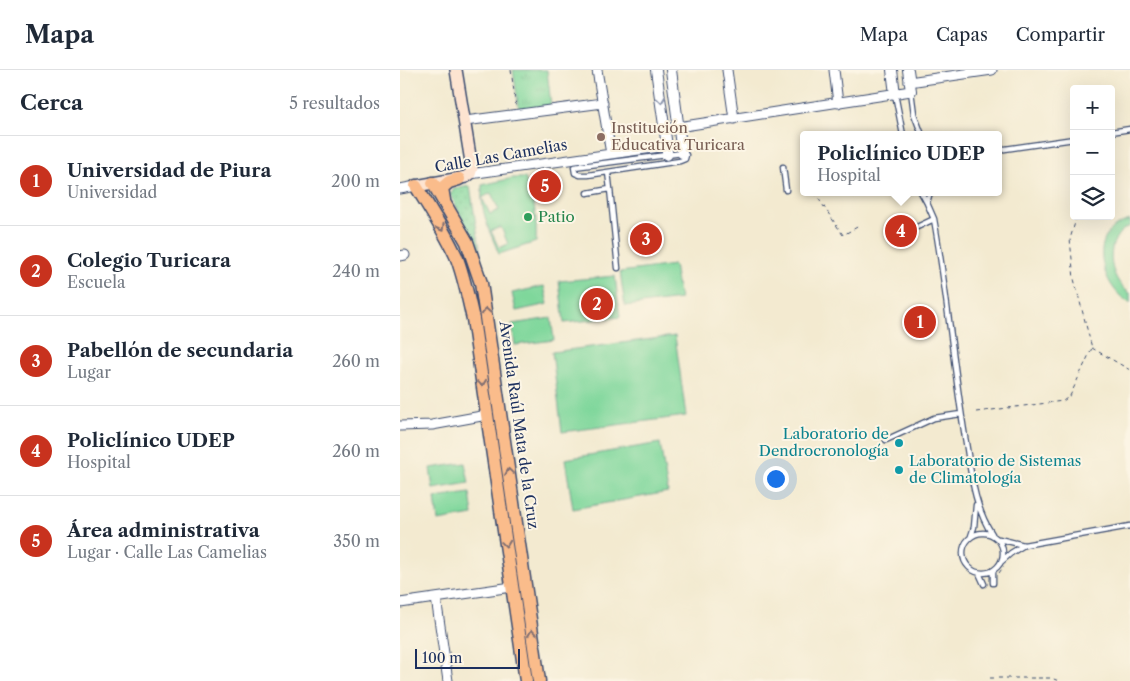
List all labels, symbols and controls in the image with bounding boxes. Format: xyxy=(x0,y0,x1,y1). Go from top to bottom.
text: Mapa xyxy=(25,20,94,49)
text: Mapa xyxy=(860,24,908,46)
text: Capas xyxy=(936,24,988,46)
text: Compartir xyxy=(1016,24,1105,46)
map controls xyxy=(1070,85,1115,220)
button: + xyxy=(1070,85,1115,130)
text: Cerca xyxy=(20,90,83,115)
text: 5 resultados xyxy=(289,93,380,113)
one-way arrow xyxy=(655,95,665,104)
place label: Institución Educativa Turicara xyxy=(611,118,745,154)
button: − xyxy=(1070,130,1115,175)
marker: Institución Educativa Turicara xyxy=(595,131,607,143)
popup xyxy=(800,131,1002,196)
street label: Calle Las Camelias xyxy=(433,134,569,177)
text: Policlínico UDEP xyxy=(817,142,985,165)
text: Universidad de Piura xyxy=(67,159,271,182)
text: Hospital xyxy=(817,165,881,185)
pin: 5 xyxy=(529,167,561,205)
text: 1 xyxy=(32,171,40,191)
text: 200 m xyxy=(331,171,380,191)
button: layers xyxy=(1070,175,1115,220)
text: Universidad xyxy=(67,182,157,202)
place label: Patio xyxy=(538,207,575,226)
marker: Patio xyxy=(522,211,534,223)
pin: 4 xyxy=(885,212,917,250)
pin: 3 xyxy=(630,220,662,258)
one-way arrow xyxy=(435,222,445,231)
text: Colegio Turicara xyxy=(67,249,231,272)
text: 2 xyxy=(31,261,41,281)
text: 240 m xyxy=(332,261,380,281)
text: Escuela xyxy=(67,272,125,292)
pin: 2 xyxy=(581,285,613,323)
pin: 1 xyxy=(904,303,936,341)
one-way arrow xyxy=(481,307,491,316)
street label: Avenida Raúl Mata de la Cruz xyxy=(495,319,544,530)
text: Pabellón de secundaria xyxy=(67,339,293,362)
text: 3 xyxy=(31,351,41,371)
text: 260 m xyxy=(332,351,380,371)
text: Lugar xyxy=(67,362,111,382)
one-way arrow xyxy=(477,379,487,388)
place label: Laboratorio de Dendrocronología xyxy=(759,424,889,460)
text: Policlínico UDEP xyxy=(67,429,235,452)
marker: Laboratorio de Dendrocronología xyxy=(893,437,905,449)
text: 4 xyxy=(31,441,41,461)
text: 260 m xyxy=(332,441,380,461)
place label: Laboratorio de Sistemas de Climatología xyxy=(909,451,1081,487)
text: Hospital xyxy=(67,452,131,472)
marker: Laboratorio de Sistemas de Climatología xyxy=(893,464,905,476)
your location xyxy=(763,466,789,492)
one-way arrow xyxy=(504,468,515,476)
text: Área administrativa xyxy=(67,519,260,542)
text: 5 xyxy=(32,531,40,551)
text: 350 m xyxy=(333,531,380,551)
one-way arrow xyxy=(500,541,511,549)
text: Lugar · Calle Las Camelias xyxy=(67,542,267,562)
one-way arrow xyxy=(528,628,538,637)
scale bar xyxy=(415,646,520,669)
text: 100 m xyxy=(422,649,462,667)

